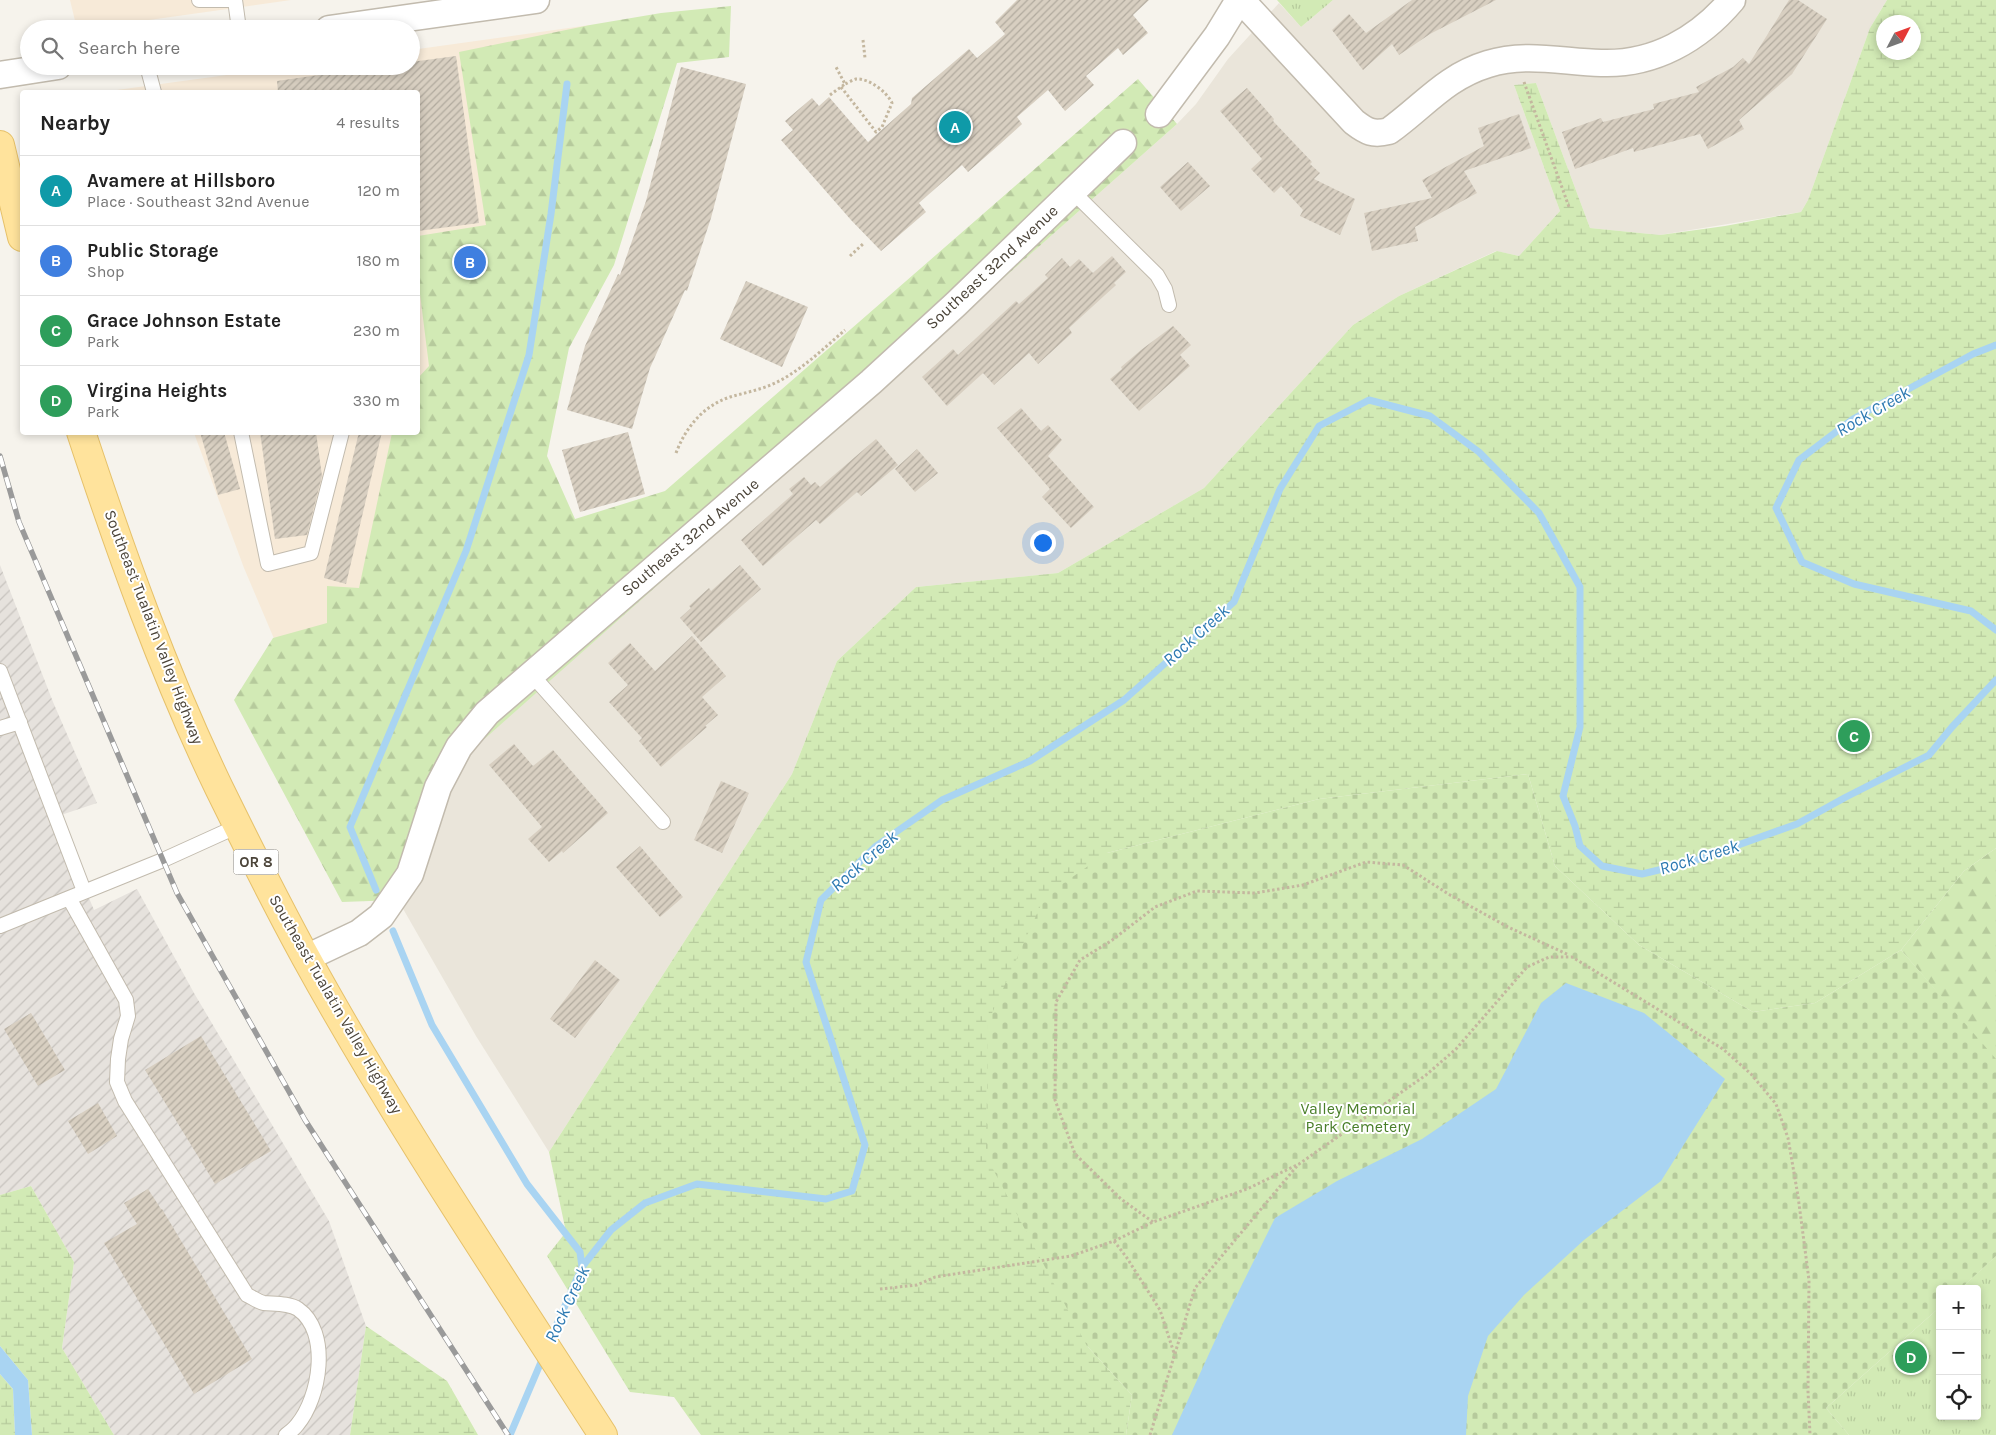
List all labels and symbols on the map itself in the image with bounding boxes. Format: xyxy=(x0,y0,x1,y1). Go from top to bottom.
north arrow xyxy=(1876,15,1921,60)
pin: A xyxy=(939,108,971,146)
street label: Southeast 32nd Avenue xyxy=(922,201,1062,333)
pin: B xyxy=(454,243,486,281)
water label: Rock Creek xyxy=(1832,381,1915,441)
street label: Southeast 32nd Avenue xyxy=(617,474,763,600)
street label: Southeast Tualatin Valley Highway xyxy=(100,507,208,747)
your location xyxy=(1030,530,1056,556)
water label: Rock Creek xyxy=(1158,599,1234,671)
pin: C xyxy=(1838,717,1870,755)
water label: Rock Creek xyxy=(826,825,903,896)
water label: Rock Creek xyxy=(1657,834,1742,880)
road number: OR 8 xyxy=(234,850,278,874)
street label: Southeast Tualatin Valley Highway xyxy=(265,891,407,1117)
park label: Valley Memorial Park Cemetery xyxy=(1300,1099,1416,1136)
water label: Rock Creek xyxy=(540,1261,595,1346)
pin: D xyxy=(1895,1338,1927,1376)

